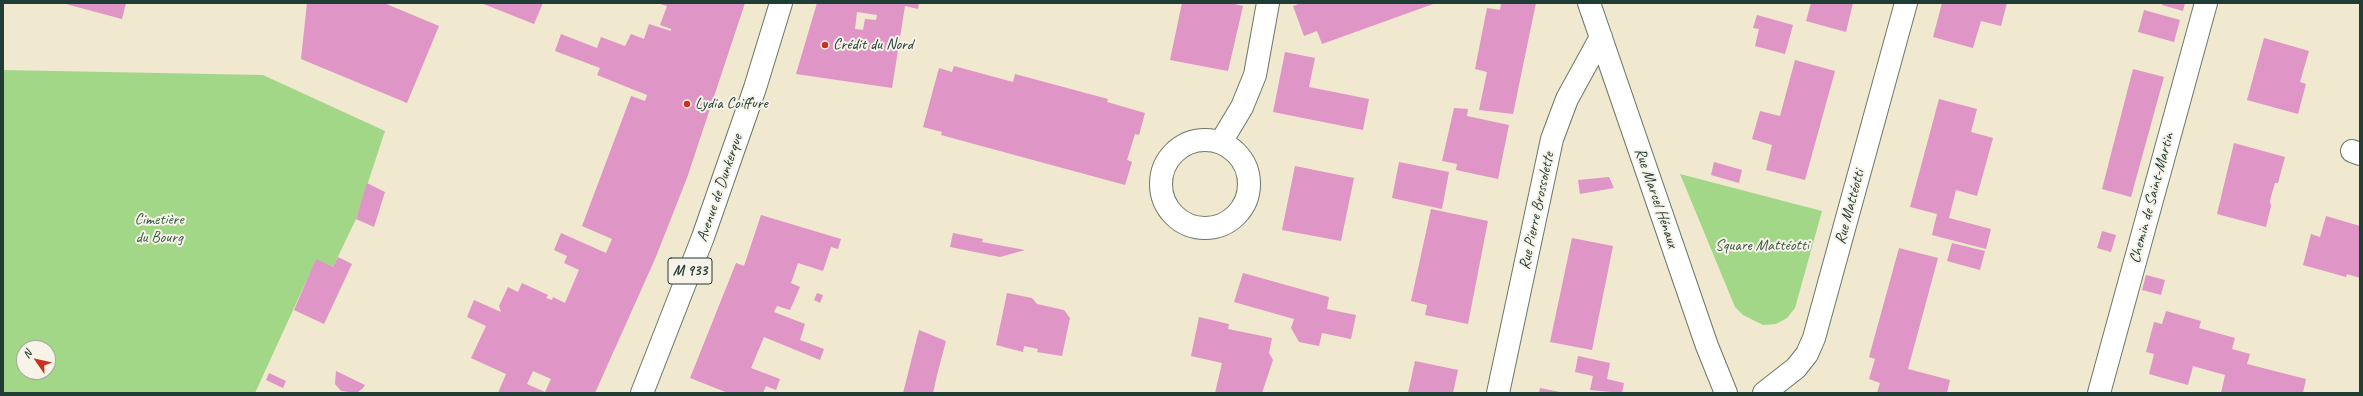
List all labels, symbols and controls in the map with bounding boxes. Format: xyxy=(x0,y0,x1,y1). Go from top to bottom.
place label: Crédit du Nord xyxy=(833,35,913,55)
marker: Crédit du Nord xyxy=(820,40,830,50)
place label: Lydia Coiffure xyxy=(695,94,768,114)
marker: Lydia Coiffure xyxy=(682,99,692,109)
street label: Chemin de Saint-Martin xyxy=(2125,131,2179,265)
street label: Avenue de Dunkerque xyxy=(693,132,747,244)
street label: Rue Marcel Hénaux xyxy=(1630,145,1682,251)
street label: Rue Pierre Brossolette xyxy=(1515,151,1559,271)
street label: Rue Mattéotti xyxy=(1831,168,1869,246)
park label: Cimetière du Bourg xyxy=(134,210,184,248)
park label: Square Mattéotti xyxy=(1715,236,1809,256)
road number: M 933 xyxy=(668,258,712,284)
north arrow xyxy=(16,340,56,380)
text: N xyxy=(19,347,35,361)

